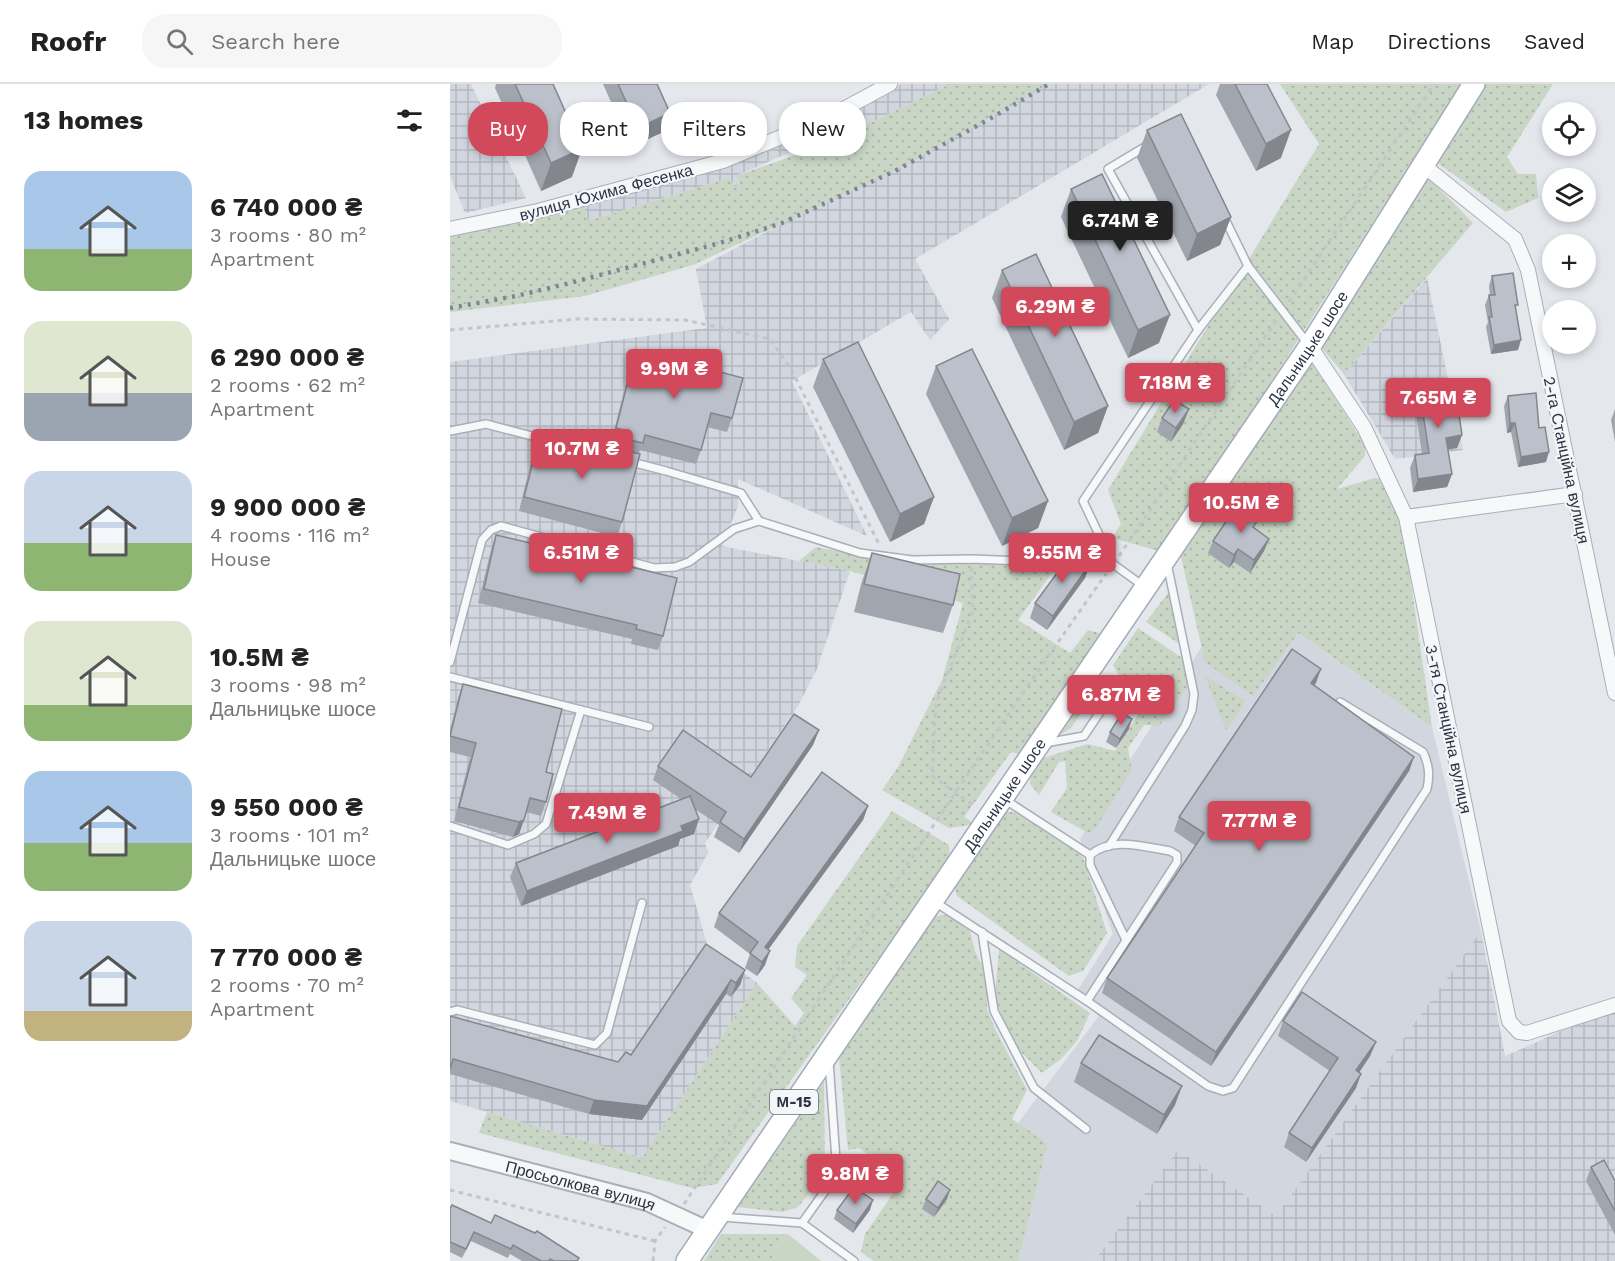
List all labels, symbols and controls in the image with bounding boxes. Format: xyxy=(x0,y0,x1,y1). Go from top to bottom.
search box xyxy=(142,14,562,68)
text: Roofr xyxy=(30,25,106,58)
icon: search xyxy=(163,25,196,58)
text: Search here xyxy=(211,29,340,54)
text: Map xyxy=(1311,29,1354,54)
text: Directions xyxy=(1387,29,1491,54)
text: Saved xyxy=(1524,29,1585,54)
chip: Buy xyxy=(468,102,548,156)
chip: Rent xyxy=(560,102,649,156)
chip: Filters xyxy=(661,102,767,156)
chip: New xyxy=(779,102,866,156)
map controls xyxy=(1542,102,1596,354)
button: locate xyxy=(1542,102,1596,156)
icon: filters xyxy=(393,104,426,137)
text: 13 homes xyxy=(24,105,143,135)
street label: вулиця Юхима Фесенка xyxy=(517,160,695,225)
button: layers xyxy=(1542,168,1596,222)
text: 6 740 000 ₴ xyxy=(210,192,362,222)
icon: home xyxy=(72,195,144,267)
pin: 6.74M ₴ xyxy=(1065,201,1175,252)
text: 6.74M ₴ xyxy=(1082,208,1158,232)
text: 3 rooms · 80 m² xyxy=(210,223,366,247)
button: + xyxy=(1542,234,1596,288)
text: Apartment xyxy=(210,247,314,271)
pin: 6.29M ₴ xyxy=(1000,287,1110,338)
street label: Дальницьке шосе xyxy=(1263,287,1352,409)
text: 6.29M ₴ xyxy=(1015,294,1095,318)
button: − xyxy=(1542,300,1596,354)
text: 6 290 000 ₴ xyxy=(210,342,364,372)
icon: home xyxy=(72,345,144,417)
pin: 9.9M ₴ xyxy=(625,349,723,400)
text: 9.9M ₴ xyxy=(640,356,708,380)
pin: 7.18M ₴ xyxy=(1120,363,1230,414)
text: 7.18M ₴ xyxy=(1139,370,1211,394)
text: 2 rooms · 62 m² xyxy=(210,373,365,397)
street label: 2-га Станційна вулиця xyxy=(1540,375,1593,545)
pin: 7.65M ₴ xyxy=(1383,378,1493,429)
text: 7.65M ₴ xyxy=(1400,385,1476,409)
text: Apartment xyxy=(210,397,314,421)
pin: 10.7M ₴ xyxy=(527,429,637,480)
text: 10.7M ₴ xyxy=(545,436,619,460)
pin: 10.5M ₴ xyxy=(1186,483,1296,534)
text: 10.5M ₴ xyxy=(1203,490,1279,514)
text: 9 900 000 ₴ xyxy=(210,492,365,522)
icon: home xyxy=(72,495,144,567)
text: 4 rooms · 116 m² xyxy=(210,523,369,547)
pin: 6.51M ₴ xyxy=(526,533,636,584)
pin: 9.55M ₴ xyxy=(1007,533,1117,584)
text: 6.51M ₴ xyxy=(543,540,619,564)
text: 9.55M ₴ xyxy=(1023,540,1101,564)
text: House xyxy=(210,547,271,571)
text: 10.5M ₴ xyxy=(210,642,309,672)
street label: 3-тя Станційна вулиця xyxy=(1421,643,1476,815)
icon: home xyxy=(72,645,144,717)
text: 3 rooms · 98 m² xyxy=(210,673,366,697)
pin: 6.87M ₴ xyxy=(1066,675,1176,726)
text: 6.87M ₴ xyxy=(1081,682,1161,706)
text: Дальницьке шосе xyxy=(210,697,376,721)
street label: Дальницьке шосе xyxy=(960,735,1050,855)
text: 9 550 000 ₴ xyxy=(210,792,363,822)
pin: 7.49M ₴ xyxy=(552,793,662,844)
icon: home xyxy=(72,795,144,867)
text: 7.49M ₴ xyxy=(568,800,646,824)
pin: 7.77M ₴ xyxy=(1204,801,1314,852)
text: 7.77M ₴ xyxy=(1222,808,1296,832)
text: 3 rooms · 101 m² xyxy=(210,823,369,847)
text: Дальницьке шосе xyxy=(210,847,376,871)
text: 7 770 000 ₴ xyxy=(210,942,362,972)
icon: home xyxy=(72,945,144,1017)
text: 2 rooms · 70 m² xyxy=(210,973,364,997)
text: Apartment xyxy=(210,997,314,1021)
road number: М-15 xyxy=(770,1090,818,1114)
pin: 9.8M ₴ xyxy=(806,1154,904,1205)
street label: Просьолкова вулиця xyxy=(504,1157,659,1215)
text: 9.8M ₴ xyxy=(821,1161,889,1185)

